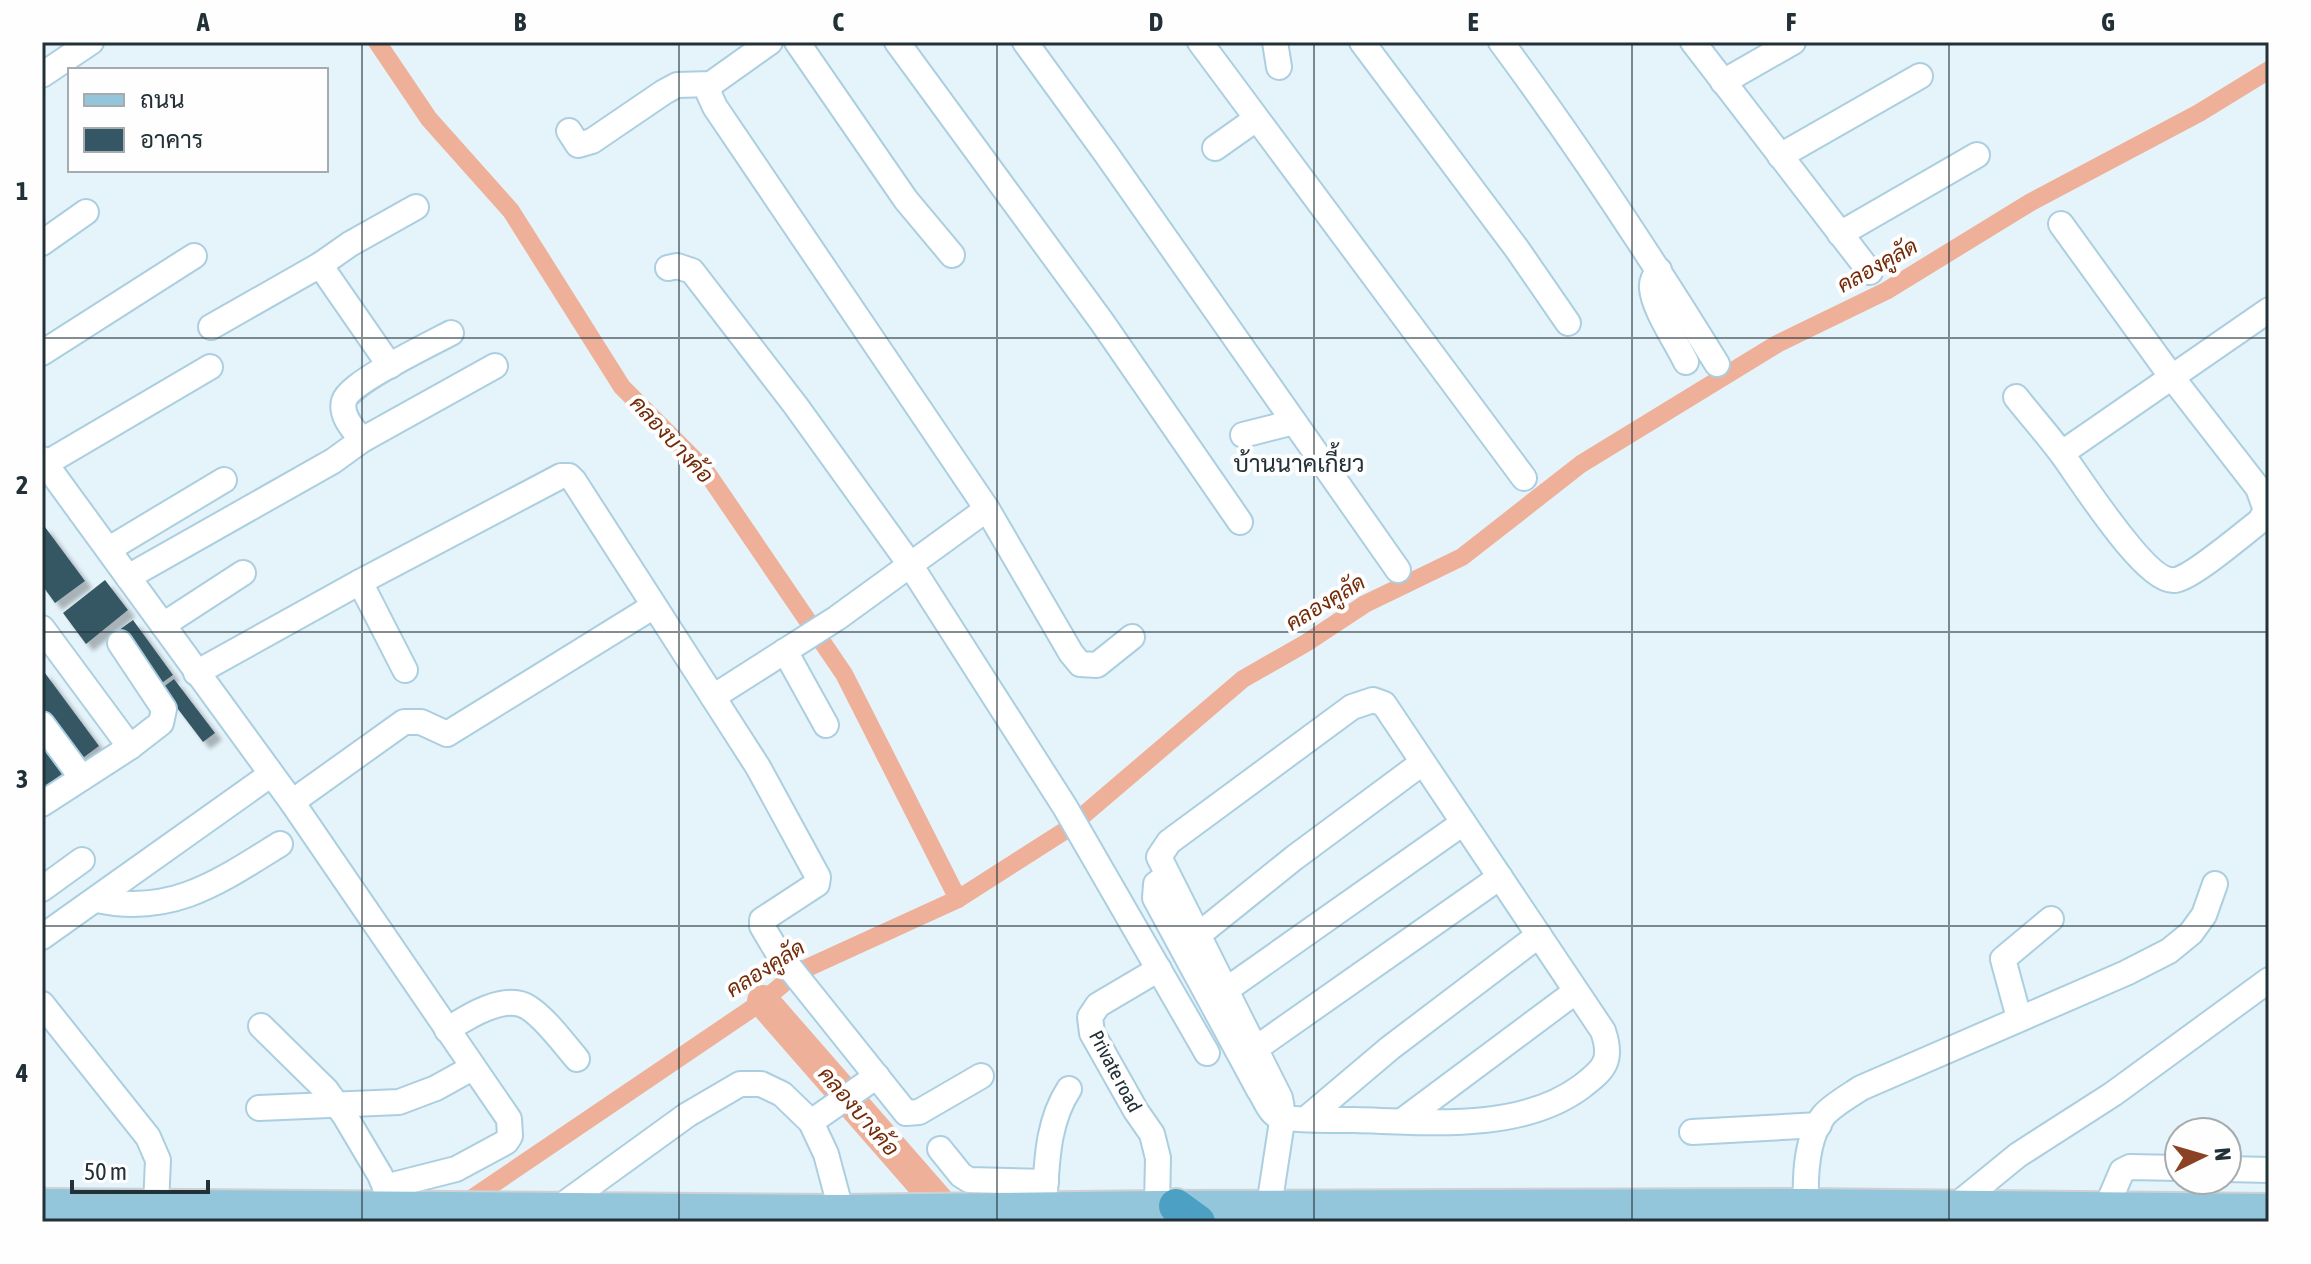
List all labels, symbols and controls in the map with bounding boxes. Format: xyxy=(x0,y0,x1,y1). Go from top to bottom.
text: A xyxy=(196,7,210,37)
text: B xyxy=(514,7,527,37)
text: C xyxy=(832,7,844,37)
text: D xyxy=(1149,7,1163,37)
text: E xyxy=(1467,7,1479,37)
text: F xyxy=(1786,7,1797,37)
text: G xyxy=(2101,7,2115,37)
legend xyxy=(68,68,328,172)
text: ถนน xyxy=(140,86,185,113)
text: อาคาร xyxy=(140,126,203,153)
text: 1 xyxy=(16,176,28,206)
water label: คลองคูลัด xyxy=(1832,232,1923,300)
water label: คลองบางค้อ xyxy=(625,390,719,488)
district label: บ้านนาคเกี้ยว xyxy=(1233,442,1365,477)
text: 2 xyxy=(16,470,28,500)
water label: คลองคูลัด xyxy=(1281,568,1371,638)
text: 3 xyxy=(16,764,28,794)
water label: คลองคูลัด xyxy=(721,934,811,1005)
street label: Private road xyxy=(1085,1026,1147,1116)
text: 4 xyxy=(15,1058,28,1088)
water label: คลองบางค้อ xyxy=(813,1061,905,1161)
north arrow xyxy=(2163,1116,2243,1196)
scale bar xyxy=(72,1144,208,1194)
text: N xyxy=(2209,1147,2236,1162)
text: 50 m xyxy=(84,1158,127,1185)

